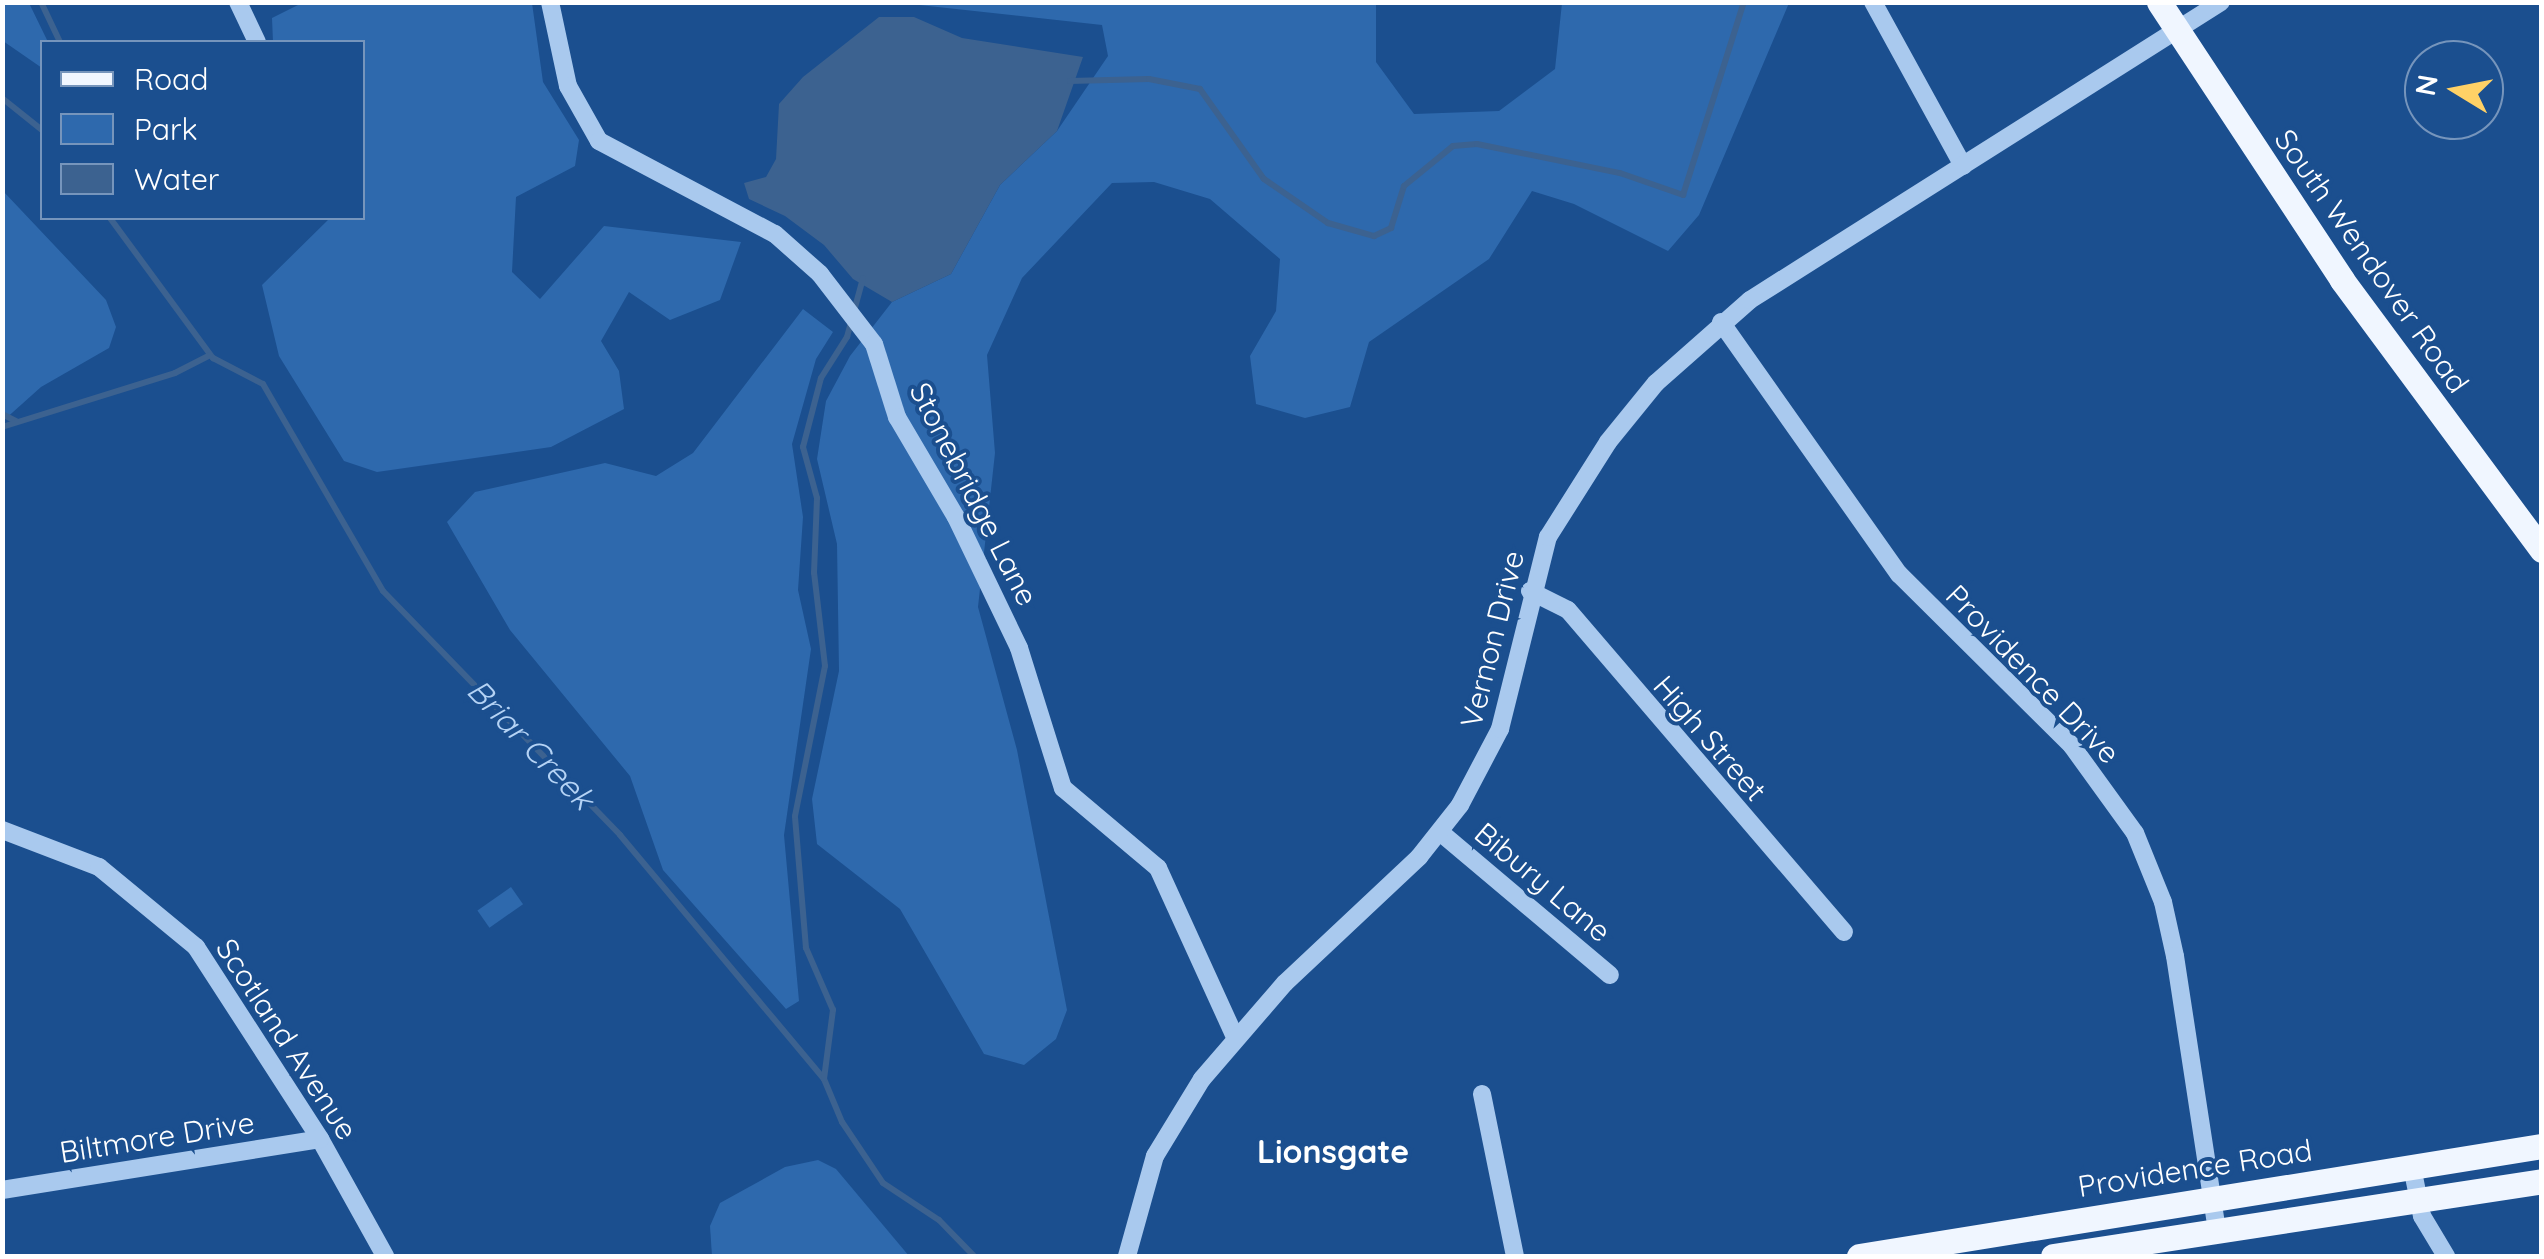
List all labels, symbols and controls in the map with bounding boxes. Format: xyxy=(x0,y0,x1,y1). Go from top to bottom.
legend xyxy=(40,40,365,220)
north arrow xyxy=(2404,40,2504,140)
text: Road xyxy=(134,60,208,98)
text: N xyxy=(2407,72,2445,98)
text: Park xyxy=(134,110,198,148)
street label: South Wendover Road xyxy=(2267,122,2477,400)
text: Water xyxy=(134,160,219,198)
street label: Stonebridge Lane xyxy=(902,377,1046,611)
street label: Vernon Drive xyxy=(1453,547,1531,731)
street label: Providence Drive xyxy=(1939,577,2127,771)
street label: High Street xyxy=(1646,668,1774,808)
water label: Briar Creek xyxy=(459,671,603,817)
street label: Bibury Lane xyxy=(1468,815,1618,949)
street label: Scotland Avenue xyxy=(209,932,365,1146)
street label: Biltmore Drive xyxy=(57,1104,257,1170)
district label: Lionsgate xyxy=(1257,1132,1409,1170)
street label: Providence Road xyxy=(2075,1132,2315,1204)

